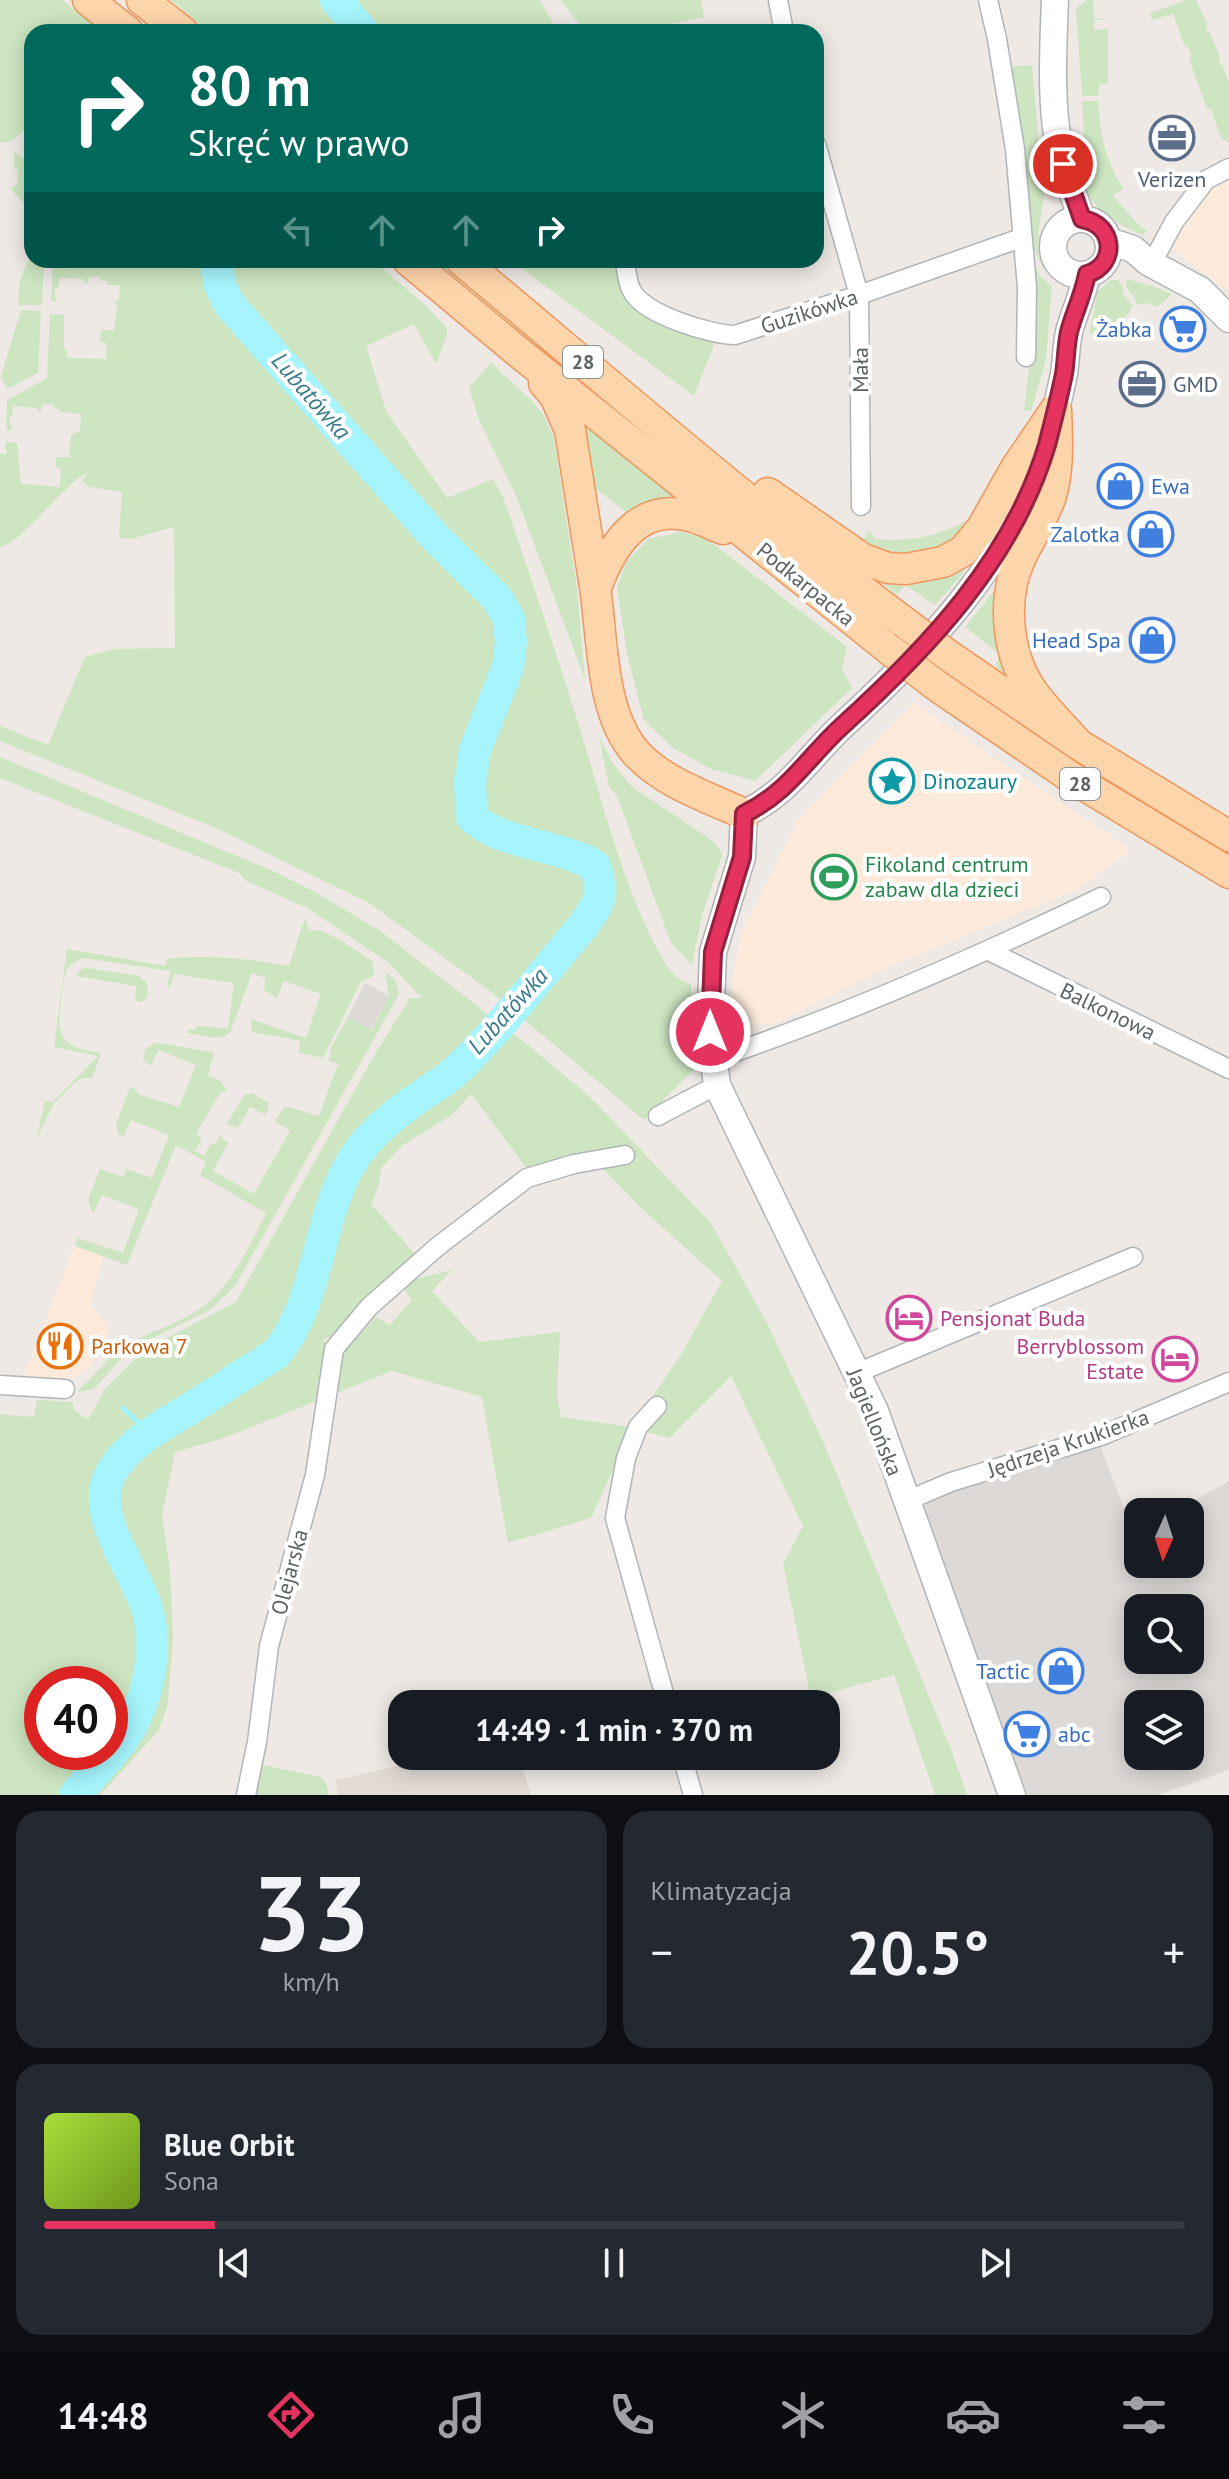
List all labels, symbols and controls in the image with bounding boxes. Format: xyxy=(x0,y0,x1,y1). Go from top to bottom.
text: 80 m xyxy=(188,49,311,121)
icon: right xyxy=(56,56,160,160)
office icon: Verizen xyxy=(1148,114,1196,162)
text: Skręć w prawo xyxy=(188,119,410,166)
pin xyxy=(1029,130,1097,198)
icon: arrive xyxy=(1041,142,1085,186)
place label: Verizen xyxy=(1137,165,1206,193)
icon: left xyxy=(276,208,320,252)
icon: ahead xyxy=(360,208,404,252)
icon: ahead xyxy=(444,208,488,252)
icon: right xyxy=(528,208,572,252)
street label: Guzikówka xyxy=(757,282,861,340)
supermarket icon: Żabka xyxy=(1159,305,1207,353)
place label: Żabka xyxy=(1096,315,1152,343)
water label: Lubatówka xyxy=(265,346,358,446)
road number: 28 xyxy=(563,346,603,378)
street label: Mała xyxy=(846,347,874,393)
office icon: GMD xyxy=(1118,360,1166,408)
place label: GMD xyxy=(1173,370,1218,398)
shop icon: Ewa xyxy=(1096,462,1144,510)
place label: Ewa xyxy=(1151,472,1190,500)
shop icon: Zalotka xyxy=(1127,510,1175,558)
place label: Zalotka xyxy=(1050,520,1120,548)
street label: Podkarpacka xyxy=(751,536,861,632)
shop icon: Head Spa xyxy=(1128,616,1176,664)
place label: Head Spa xyxy=(1032,626,1121,654)
place icon: Dinozaury xyxy=(868,757,916,805)
place label: Dinozaury xyxy=(923,767,1018,795)
road number: 28 xyxy=(1060,768,1100,800)
place label: Fikoland centrum zabaw dla dzieci xyxy=(865,850,1029,903)
sports icon: Fikoland centrum zabaw dla dzieci xyxy=(810,853,858,901)
water label: Lubatówka xyxy=(461,961,555,1060)
street label: Balkonowa xyxy=(1056,976,1160,1046)
position arrow xyxy=(668,990,752,1074)
hotel icon: Pensjonat Buda xyxy=(885,1294,933,1342)
place label: Pensjonat Buda xyxy=(940,1304,1085,1332)
restaurant icon: Parkowa 7 xyxy=(36,1322,84,1370)
place label: Parkowa 7 xyxy=(91,1332,188,1360)
place label: Berryblossom Estate xyxy=(1016,1332,1144,1385)
hotel icon: Berryblossom Estate xyxy=(1151,1335,1199,1383)
street label: Jagiellońska xyxy=(840,1363,909,1480)
street label: Jędrzeja Krukierka xyxy=(983,1402,1152,1484)
north arrow xyxy=(1124,1498,1204,1578)
map controls xyxy=(1124,1498,1204,1770)
street label: Olejarska xyxy=(264,1526,314,1618)
button: search xyxy=(1124,1594,1204,1674)
shop icon: Tactic xyxy=(1037,1647,1085,1695)
place label: Tactic xyxy=(976,1657,1030,1685)
speed limit sign: 40 xyxy=(24,1666,128,1770)
button: layers xyxy=(1124,1690,1204,1770)
text: 14:49 · 1 min · 370 m xyxy=(475,1710,753,1749)
supermarket icon: abc xyxy=(1003,1710,1051,1758)
place label: abc xyxy=(1058,1720,1091,1748)
text: 33 xyxy=(252,1845,370,1980)
text: Klimatyzacja xyxy=(651,1874,792,1907)
text: 20.5° xyxy=(846,1913,989,1991)
text: − xyxy=(651,1923,673,1980)
text: + xyxy=(1163,1923,1185,1980)
text: km/h xyxy=(283,1965,340,1998)
text: Blue Orbit xyxy=(164,2125,294,2164)
text: Sona xyxy=(164,2164,219,2197)
icon: previous xyxy=(212,2241,256,2285)
icon: pause xyxy=(592,2241,636,2285)
icon: next xyxy=(973,2241,1017,2285)
icon: directions xyxy=(263,2387,319,2443)
icon: music xyxy=(434,2387,490,2443)
icon: phone xyxy=(604,2387,660,2443)
icon: climate xyxy=(775,2387,831,2443)
icon: car xyxy=(945,2387,1001,2443)
icon: filters xyxy=(1116,2387,1172,2443)
text: 14:48 xyxy=(57,2392,149,2439)

